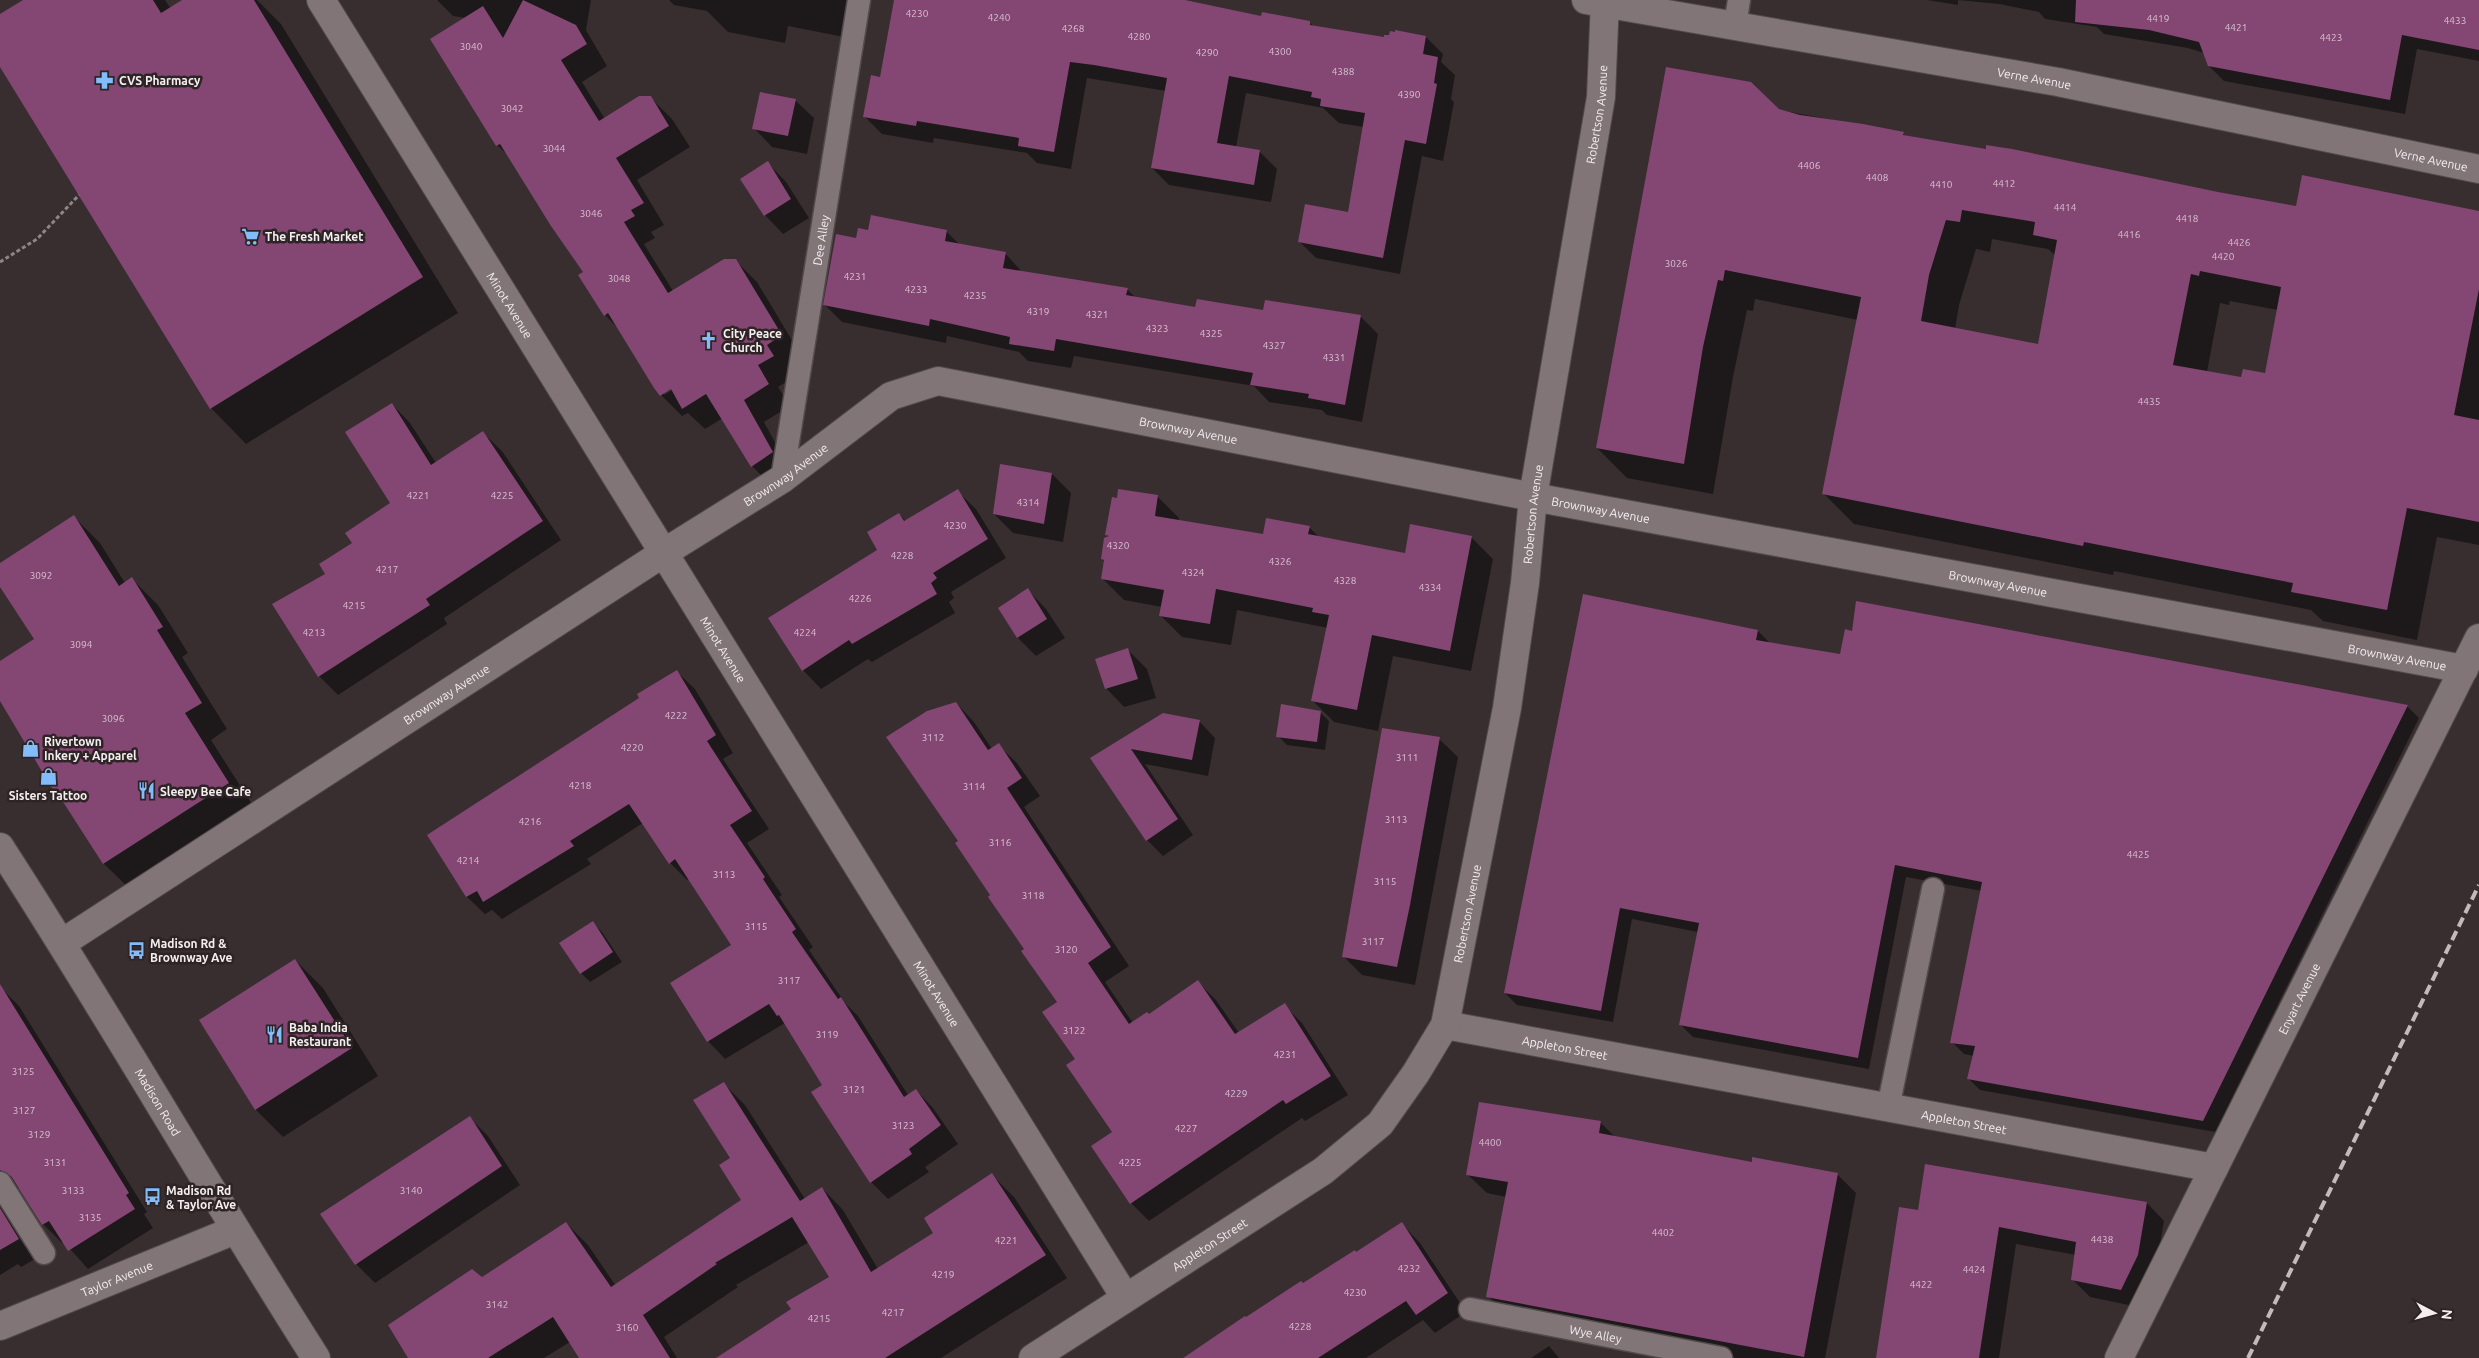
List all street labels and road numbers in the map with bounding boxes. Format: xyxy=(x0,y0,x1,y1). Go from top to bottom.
street label: Robertson Avenue xyxy=(1583,65,1609,165)
street label: Verne Avenue xyxy=(1996,65,2073,91)
street label: Verne Avenue xyxy=(2393,145,2469,173)
street label: Dee Alley xyxy=(810,214,831,266)
street label: Minot Avenue xyxy=(485,270,535,341)
street label: Brownway Avenue xyxy=(1138,414,1239,446)
street label: Brownway Avenue xyxy=(741,440,830,508)
street label: Robertson Avenue xyxy=(1520,464,1545,564)
street label: Brownway Avenue xyxy=(1550,494,1651,525)
street label: Brownway Avenue xyxy=(1948,567,2048,598)
street label: Minot Avenue xyxy=(698,614,749,685)
street label: Brownway Avenue xyxy=(2347,641,2448,672)
street label: Brownway Avenue xyxy=(401,661,492,726)
street label: Robertson Avenue xyxy=(1451,863,1483,964)
street label: Minot Avenue xyxy=(912,958,962,1029)
street label: Enyart Avenue xyxy=(2276,961,2322,1036)
street label: Appleton Street xyxy=(1521,1033,1609,1062)
street label: Madison Road xyxy=(133,1066,183,1138)
street label: Appleton Street xyxy=(1920,1107,2008,1136)
street label: Appleton Street xyxy=(1170,1215,1250,1273)
street label: Taylor Avenue xyxy=(79,1258,154,1299)
street label: Wye Alley xyxy=(1568,1322,1623,1345)

